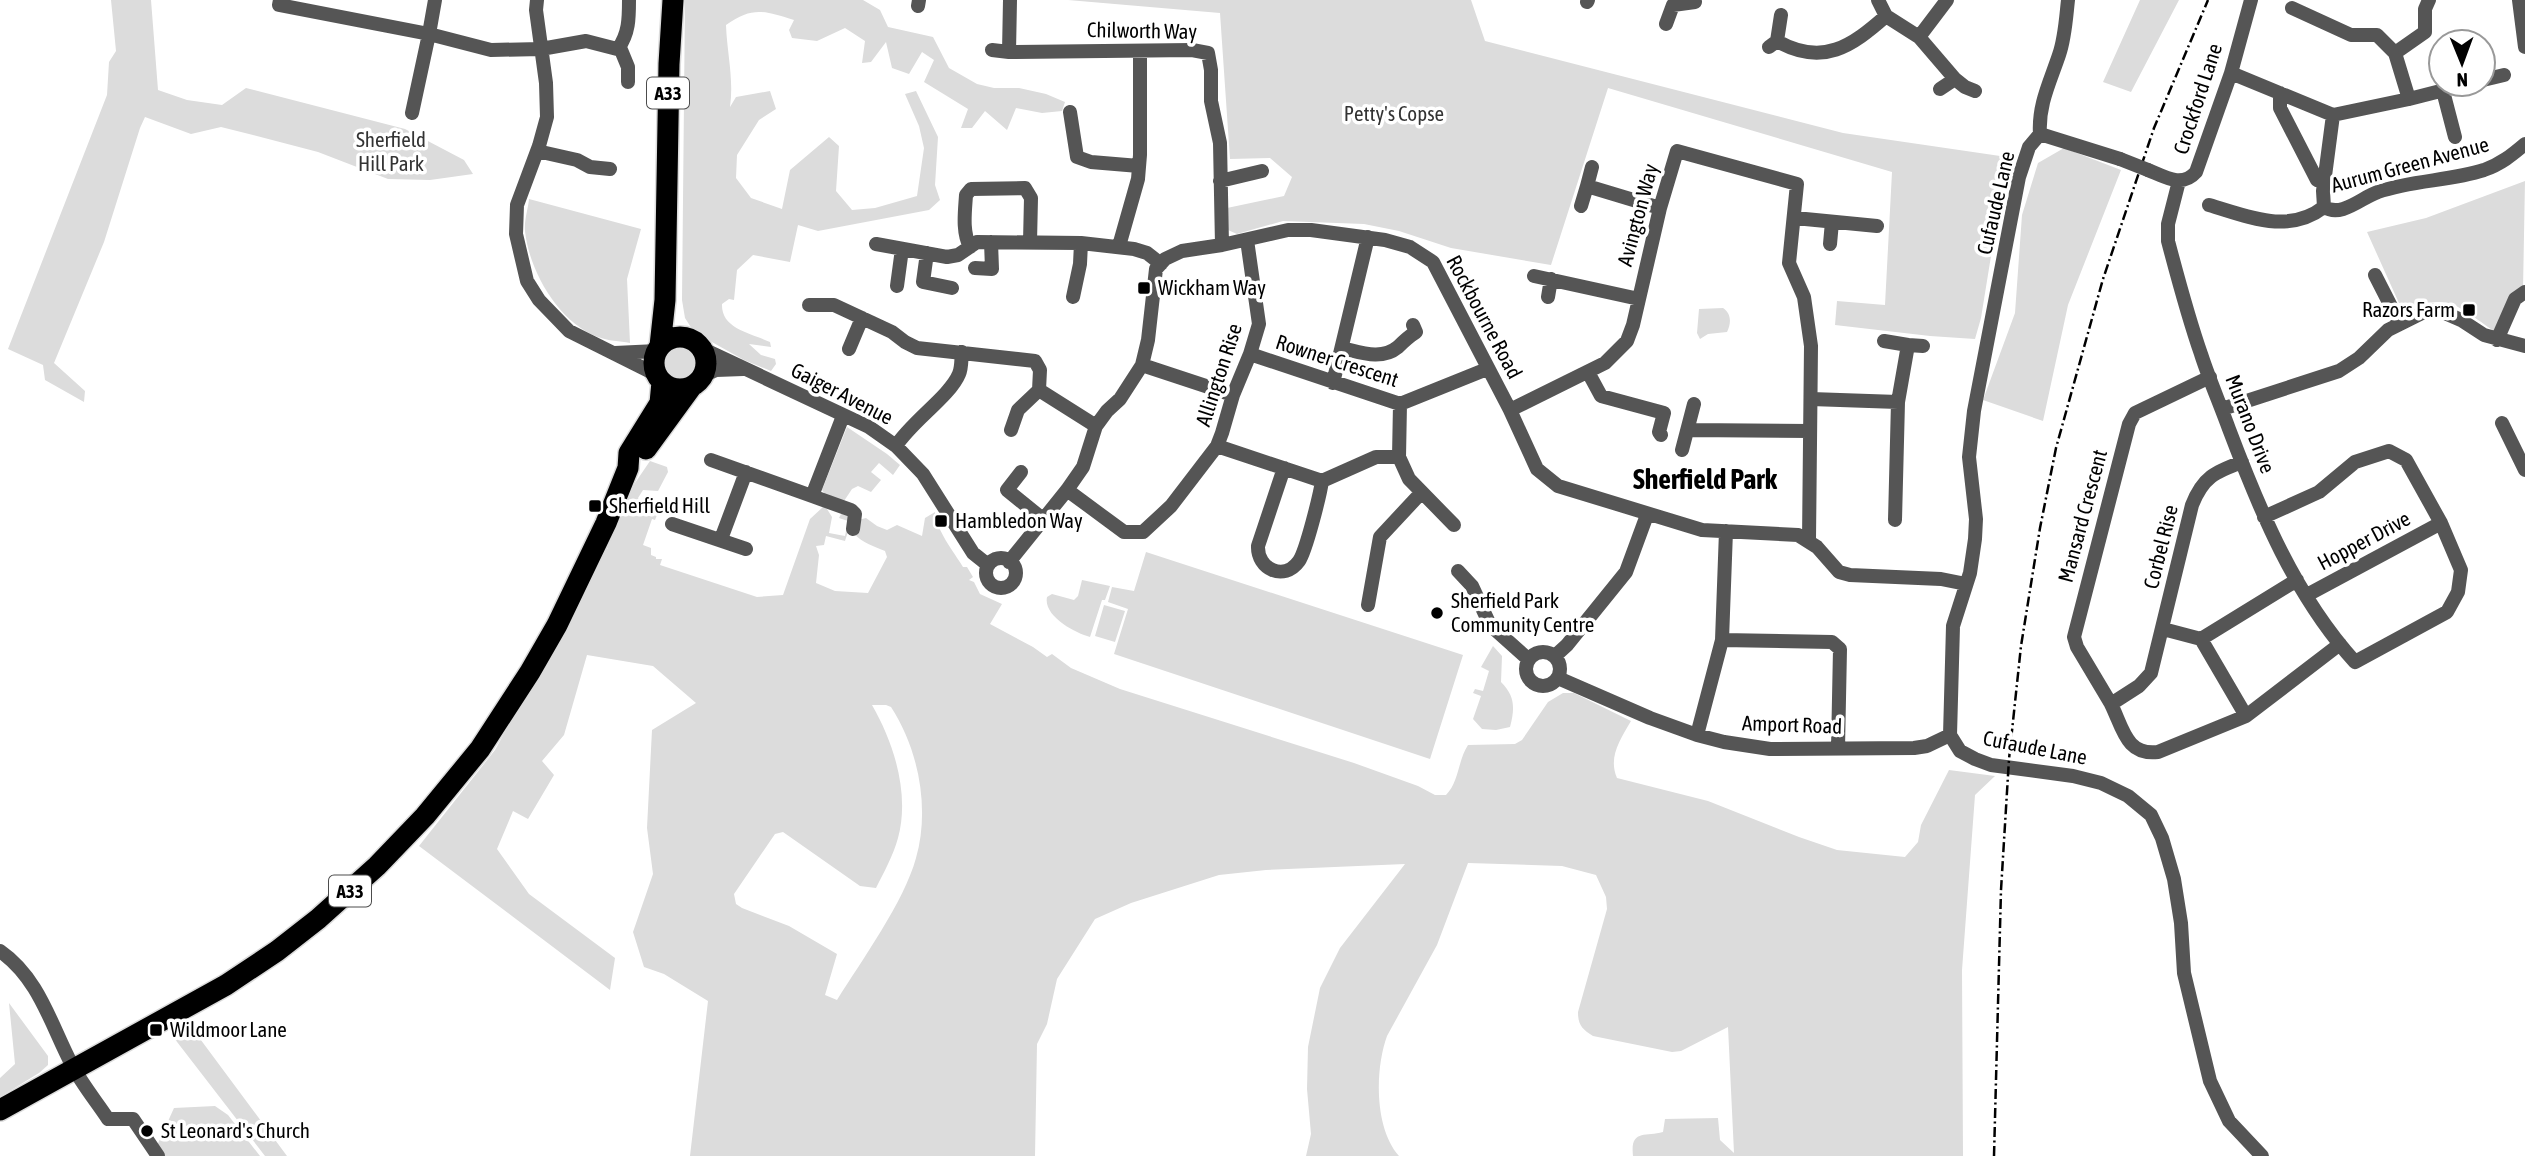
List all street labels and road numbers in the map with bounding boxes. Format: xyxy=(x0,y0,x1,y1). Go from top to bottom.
street label: Chilworth Way xyxy=(1087,17,1198,43)
street label: Crockford Lane xyxy=(2168,40,2226,157)
road number: A33 xyxy=(647,78,689,108)
street label: Aurum Green Avenue xyxy=(2328,131,2491,197)
street label: Cufaude Lane xyxy=(1971,149,2019,257)
street label: Avington Way xyxy=(1612,161,1662,268)
street label: Rockbourne Road xyxy=(1442,251,1527,382)
street label: Allington Rise xyxy=(1190,320,1246,429)
street label: Rowner Crescent xyxy=(1273,329,1402,391)
street label: Gaiger Avenue xyxy=(788,357,897,429)
street label: Murano Drive xyxy=(2221,371,2281,476)
street label: Mansard Crescent xyxy=(2053,447,2111,585)
street label: Corbel Rise xyxy=(2138,502,2182,591)
street label: Hopper Drive xyxy=(2313,506,2414,575)
street label: Amport Road xyxy=(1742,710,1843,738)
street label: Cufaude Lane xyxy=(1981,725,2089,769)
road number: A33 xyxy=(329,876,371,906)

